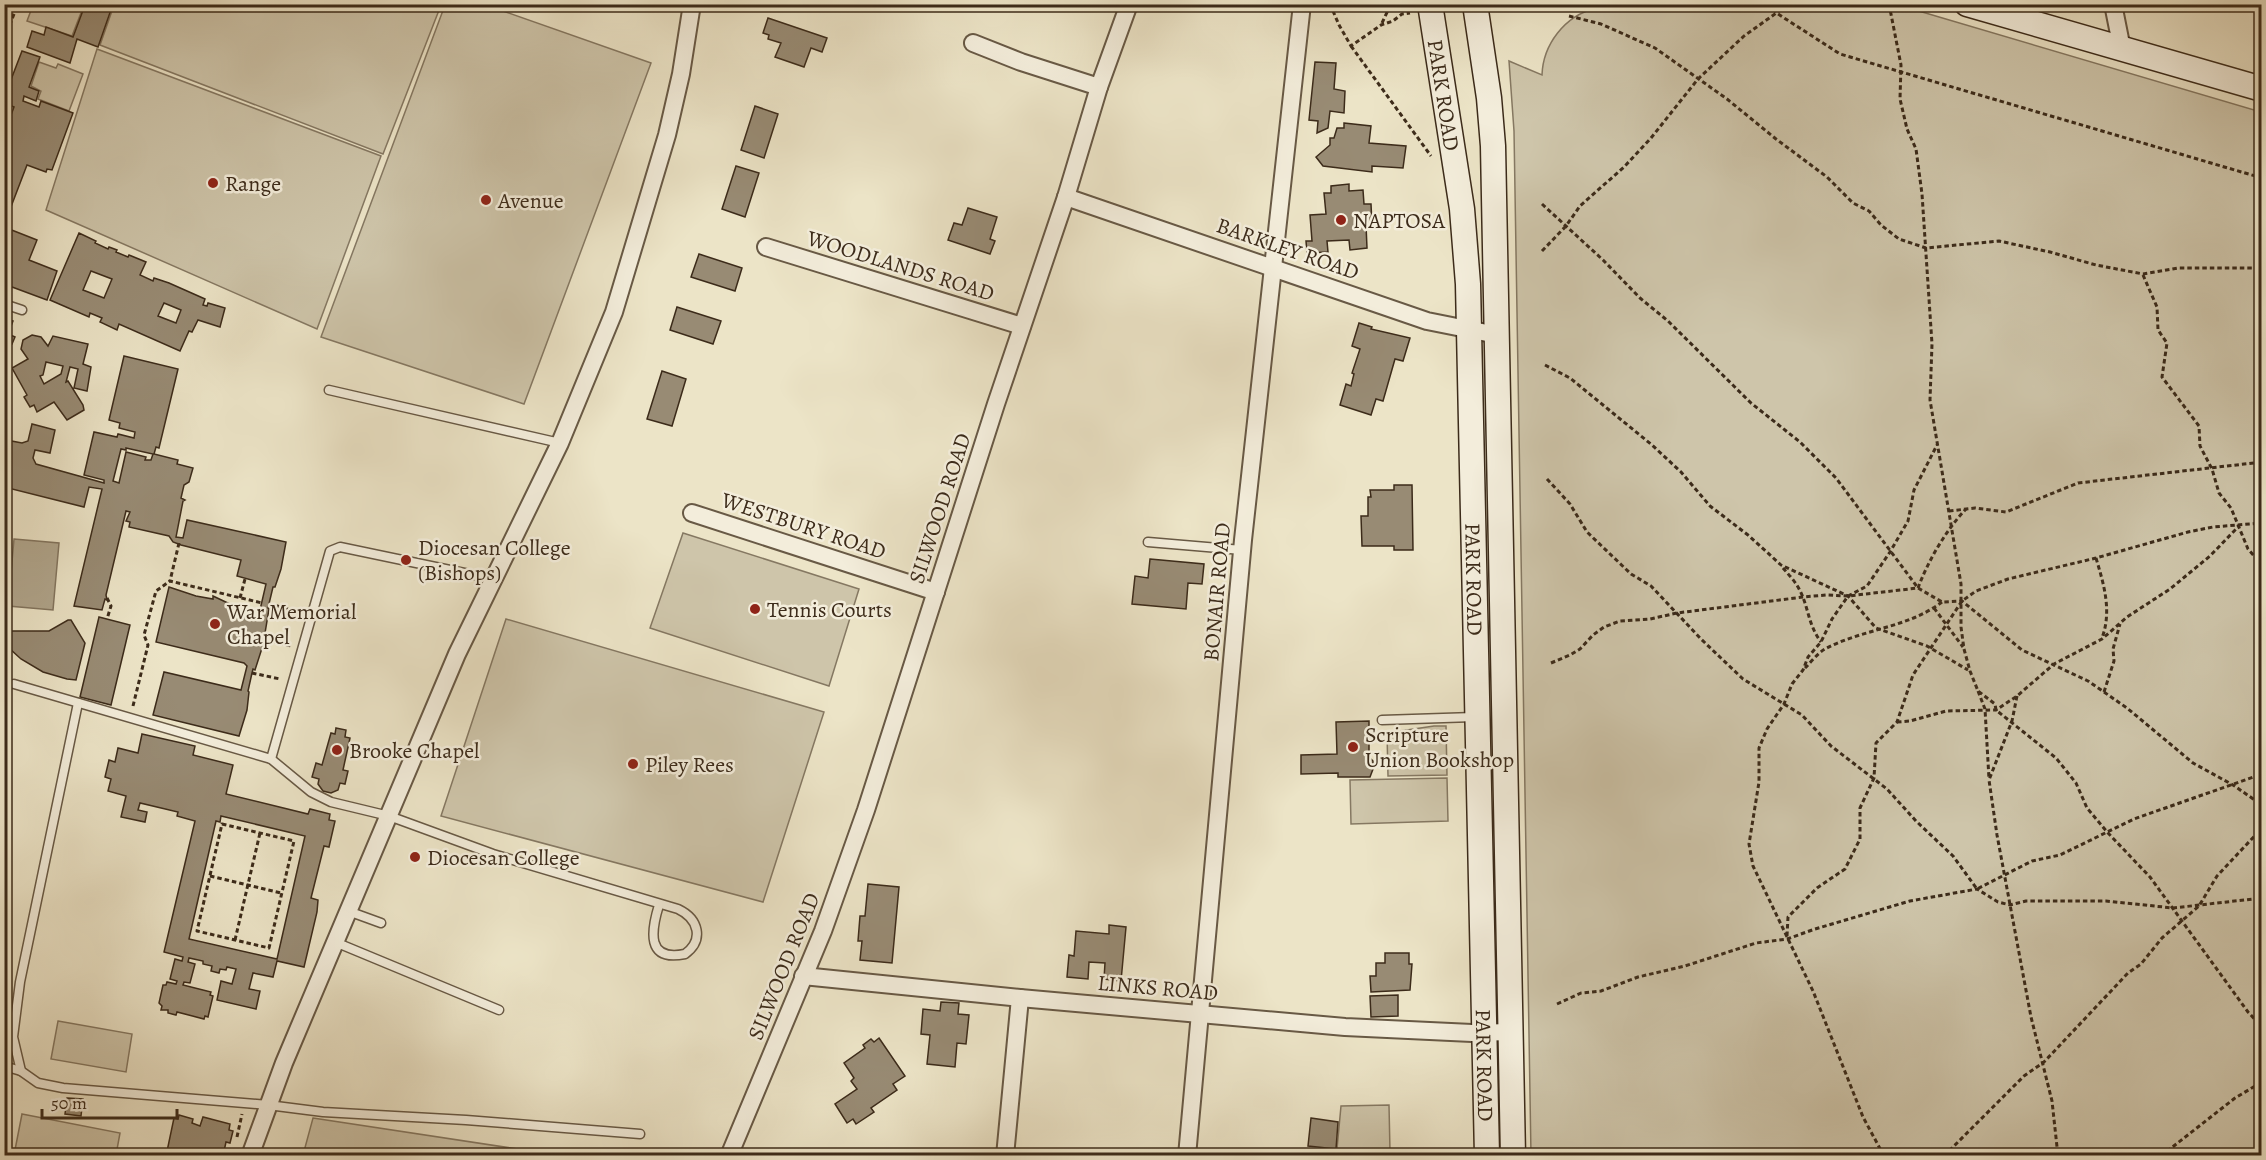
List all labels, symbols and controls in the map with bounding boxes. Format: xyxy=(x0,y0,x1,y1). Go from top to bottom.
street label: PARK ROAD xyxy=(1420,37,1467,153)
place label: Range xyxy=(225,169,281,199)
marker: Range xyxy=(206,176,220,190)
place label: Avenue xyxy=(497,186,564,216)
marker: Avenue xyxy=(479,193,493,207)
place label: NAPTOSA xyxy=(1353,206,1446,236)
street label: BARKLEY ROAD xyxy=(1212,211,1363,287)
marker: NAPTOSA xyxy=(1334,213,1348,227)
street label: WOODLANDS ROAD xyxy=(803,223,998,309)
street label: SILWOOD ROAD xyxy=(901,429,978,587)
street label: WESTBURY ROAD xyxy=(717,485,890,567)
street label: BONAIR ROAD xyxy=(1196,521,1238,663)
street label: PARK ROAD xyxy=(1457,523,1490,636)
place label: Diocesan College (Bishops) xyxy=(418,533,571,588)
marker: Diocesan College (Bishops) xyxy=(399,553,413,567)
place label: Tennis Courts xyxy=(767,595,892,625)
place label: War Memorial Chapel xyxy=(226,597,356,652)
marker: Tennis Courts xyxy=(748,602,762,616)
marker: War Memorial Chapel xyxy=(208,617,222,631)
place label: Scripture Union Bookshop xyxy=(1365,720,1514,775)
place label: Brooke Chapel xyxy=(349,736,479,766)
marker: Scripture Union Bookshop xyxy=(1346,740,1360,754)
marker: Brooke Chapel xyxy=(330,743,344,757)
place label: Piley Rees xyxy=(645,750,734,780)
marker: Piley Rees xyxy=(626,757,640,771)
place label: Diocesan College xyxy=(427,843,580,873)
marker: Diocesan College xyxy=(408,850,422,864)
street label: SILWOOD ROAD xyxy=(741,888,827,1045)
street label: LINKS ROAD xyxy=(1096,968,1219,1008)
street label: PARK ROAD xyxy=(1468,1008,1500,1122)
scale bar xyxy=(42,1082,177,1120)
text: 50 m xyxy=(51,1091,87,1115)

